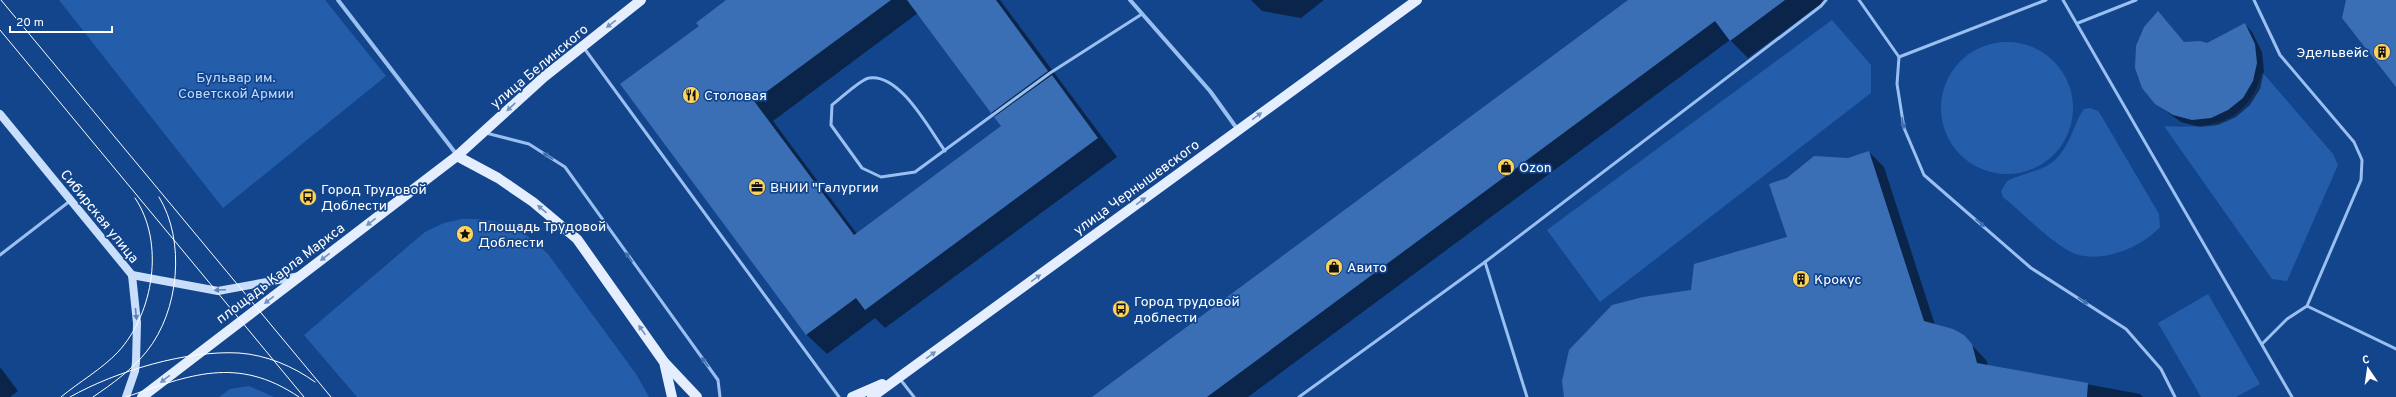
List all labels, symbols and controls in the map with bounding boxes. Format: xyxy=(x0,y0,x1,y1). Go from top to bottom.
scale bar xyxy=(10,8,112,34)
text: 20 m xyxy=(16,15,44,31)
one-way arrow xyxy=(605,20,616,29)
street label: улица Белинского xyxy=(488,21,592,113)
building icon: Эдельвейс xyxy=(2372,42,2392,62)
place label: Эдельвейс xyxy=(2296,45,2369,62)
park label: Бульвар им. Советской Армии xyxy=(178,70,294,103)
restaurant icon: Столовая xyxy=(681,85,701,105)
place label: Столовая xyxy=(704,88,767,105)
one-way arrow xyxy=(506,103,516,112)
one-way arrow xyxy=(1252,113,1262,121)
one-way arrow xyxy=(1900,117,1906,129)
street label: улица Чернышевского xyxy=(1071,137,1203,240)
one-way arrow xyxy=(542,153,554,160)
shop icon: Ozon xyxy=(1496,157,1516,177)
place label: Ozon xyxy=(1519,160,1552,177)
street label: Сибирская улица xyxy=(56,167,142,267)
office icon: ВНИИ "Галургии xyxy=(747,177,767,197)
place label: ВНИИ "Галургии xyxy=(770,180,879,197)
place label: Город Трудовой Доблести xyxy=(321,182,427,215)
bus stop icon: Город Трудовой Доблести xyxy=(298,187,318,207)
one-way arrow xyxy=(1135,197,1146,206)
one-way arrow xyxy=(536,204,547,213)
one-way arrow xyxy=(365,218,376,226)
one-way arrow xyxy=(1975,218,1985,228)
place label: Площадь Трудовой Доблести xyxy=(478,219,606,252)
street label: площадь Карла Маркса xyxy=(213,220,349,328)
place icon: Площадь Трудовой Доблести xyxy=(455,224,475,244)
one-way arrow xyxy=(625,251,633,262)
one-way arrow xyxy=(319,253,330,261)
shop icon: Авито xyxy=(1324,257,1344,277)
place label: Авито xyxy=(1347,260,1387,277)
building icon: Крокус xyxy=(1791,269,1811,289)
place label: Крокус xyxy=(1814,272,1862,289)
one-way arrow xyxy=(1030,274,1041,282)
one-way arrow xyxy=(214,287,226,294)
place label: Город трудовой доблести xyxy=(1134,294,1240,327)
one-way arrow xyxy=(263,296,274,304)
one-way arrow xyxy=(2078,297,2089,305)
bus stop icon: Город трудовой доблести xyxy=(1111,299,1131,319)
one-way arrow xyxy=(133,308,140,320)
one-way arrow xyxy=(638,325,646,335)
north arrow xyxy=(2348,349,2388,389)
one-way arrow xyxy=(925,350,936,359)
text: С xyxy=(2361,353,2371,368)
one-way arrow xyxy=(701,357,709,368)
one-way arrow xyxy=(160,375,171,383)

